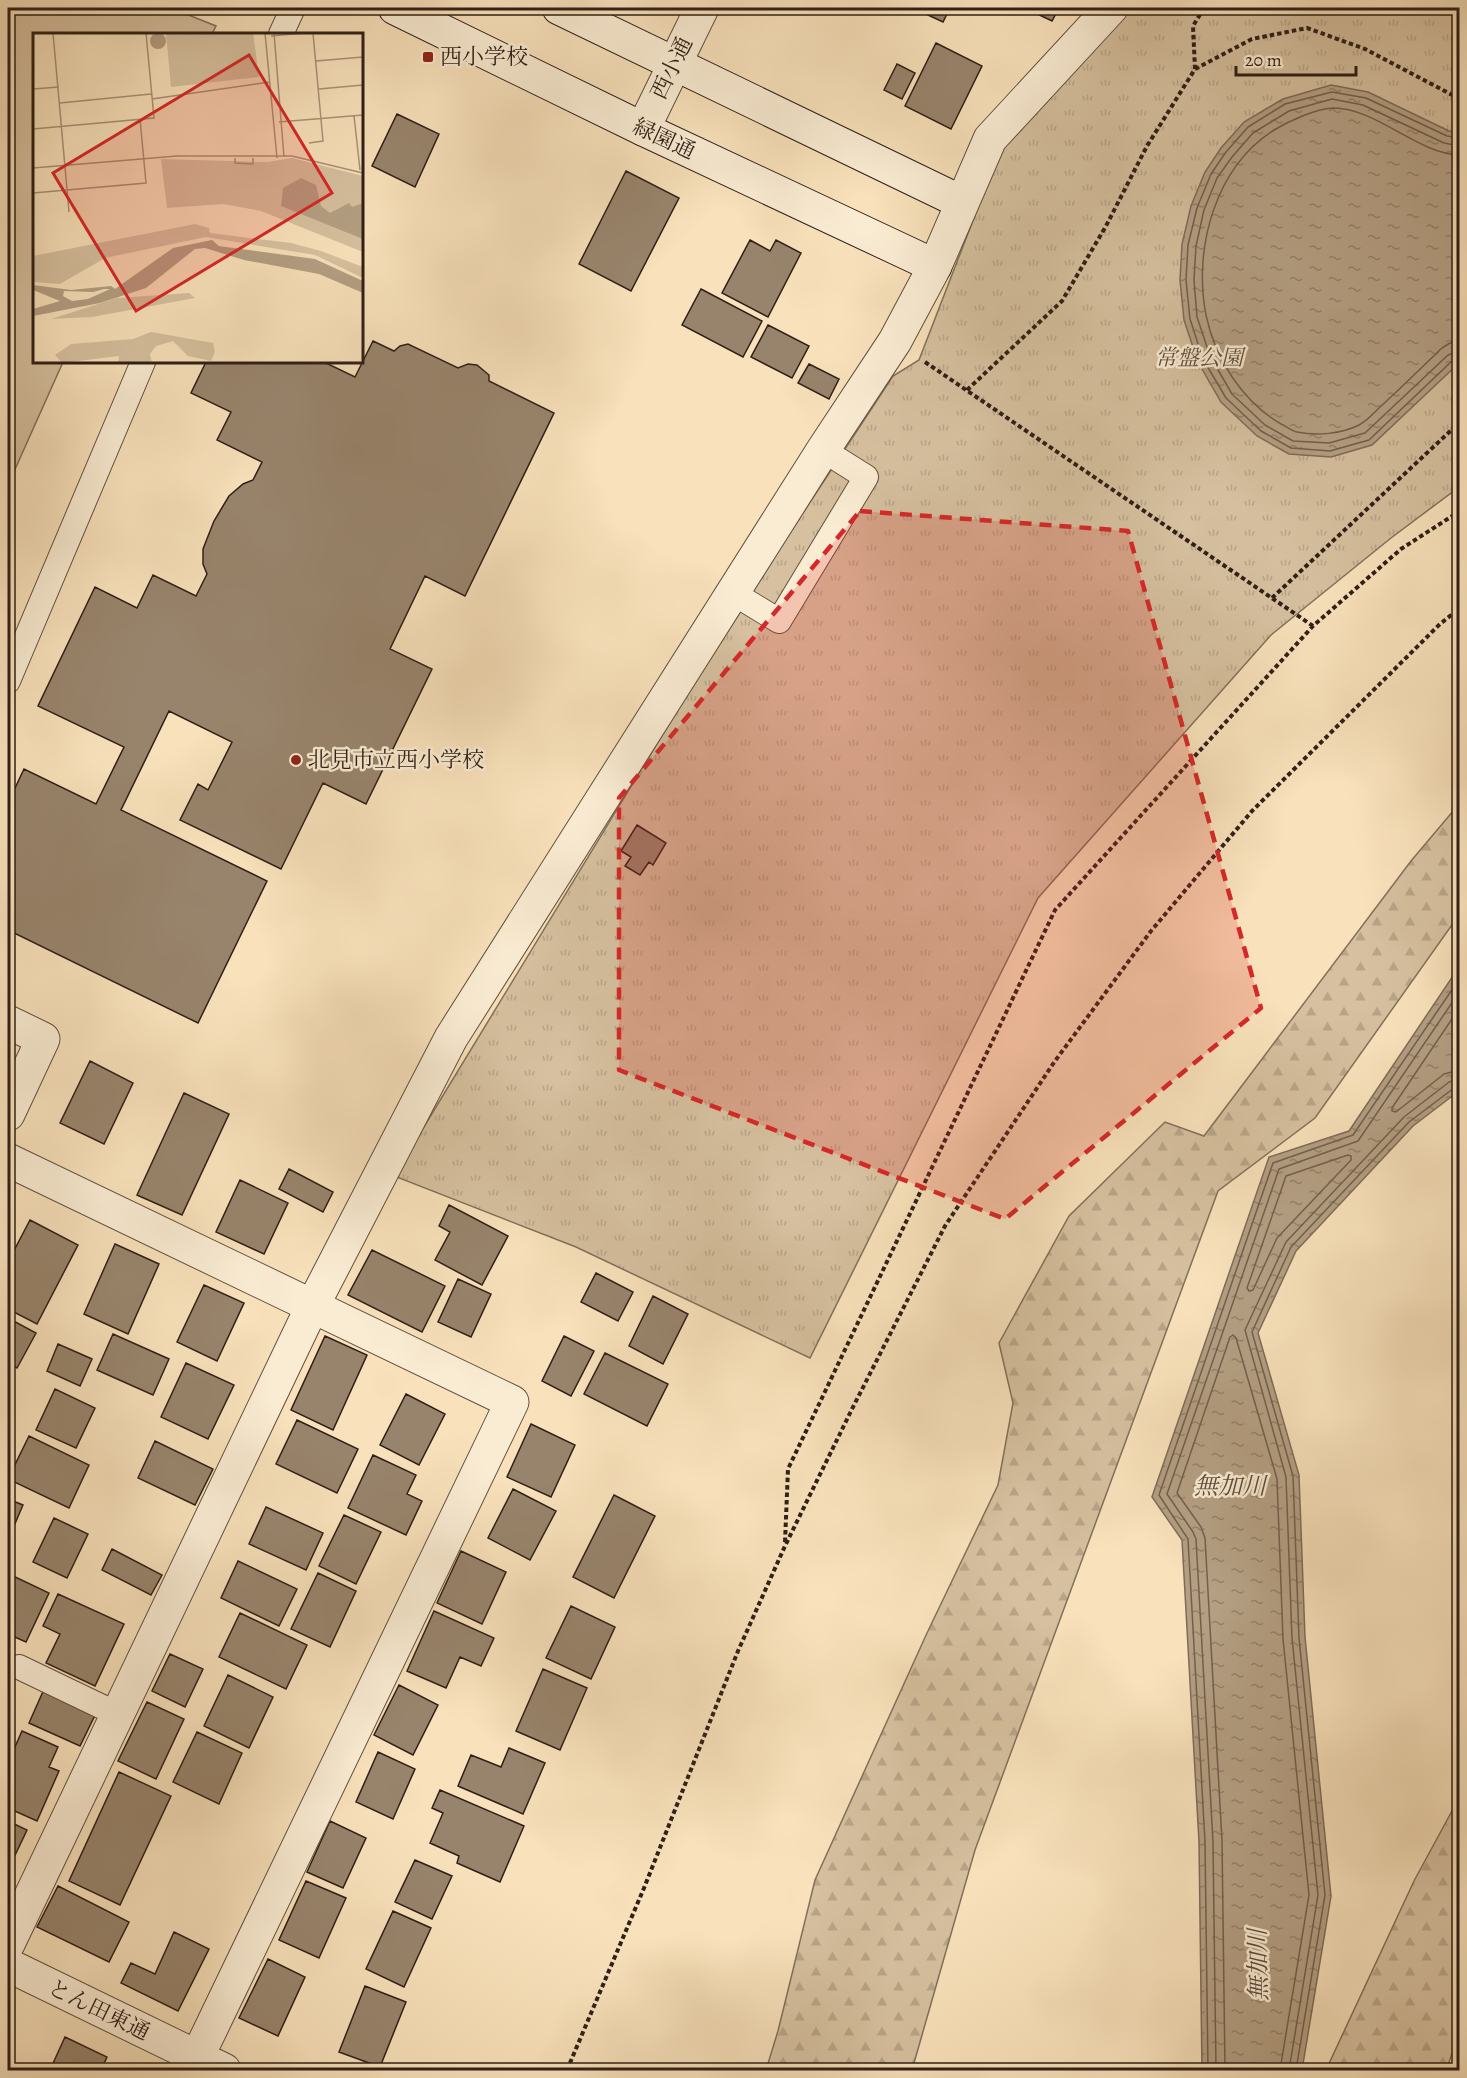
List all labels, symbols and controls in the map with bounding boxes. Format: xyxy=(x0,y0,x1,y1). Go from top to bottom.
street label: 西小通 xyxy=(644,32,700,104)
inset map xyxy=(33,33,363,363)
scale bar xyxy=(1236,39,1356,77)
place label: 西小学校 xyxy=(440,42,528,72)
text: 20 m xyxy=(1245,48,1282,72)
marker: 西小学校 xyxy=(421,50,435,64)
street label: 緑園通 xyxy=(628,111,700,167)
park label: 常盤公園 xyxy=(1155,343,1246,373)
place label: 北見市立西小学校 xyxy=(308,745,484,775)
marker: 北見市立西小学校 xyxy=(289,753,303,767)
water label: 無加川 xyxy=(1194,1470,1269,1502)
water label: 無加川 xyxy=(1241,1926,1275,2001)
street label: とん田東通 xyxy=(43,1972,155,2048)

